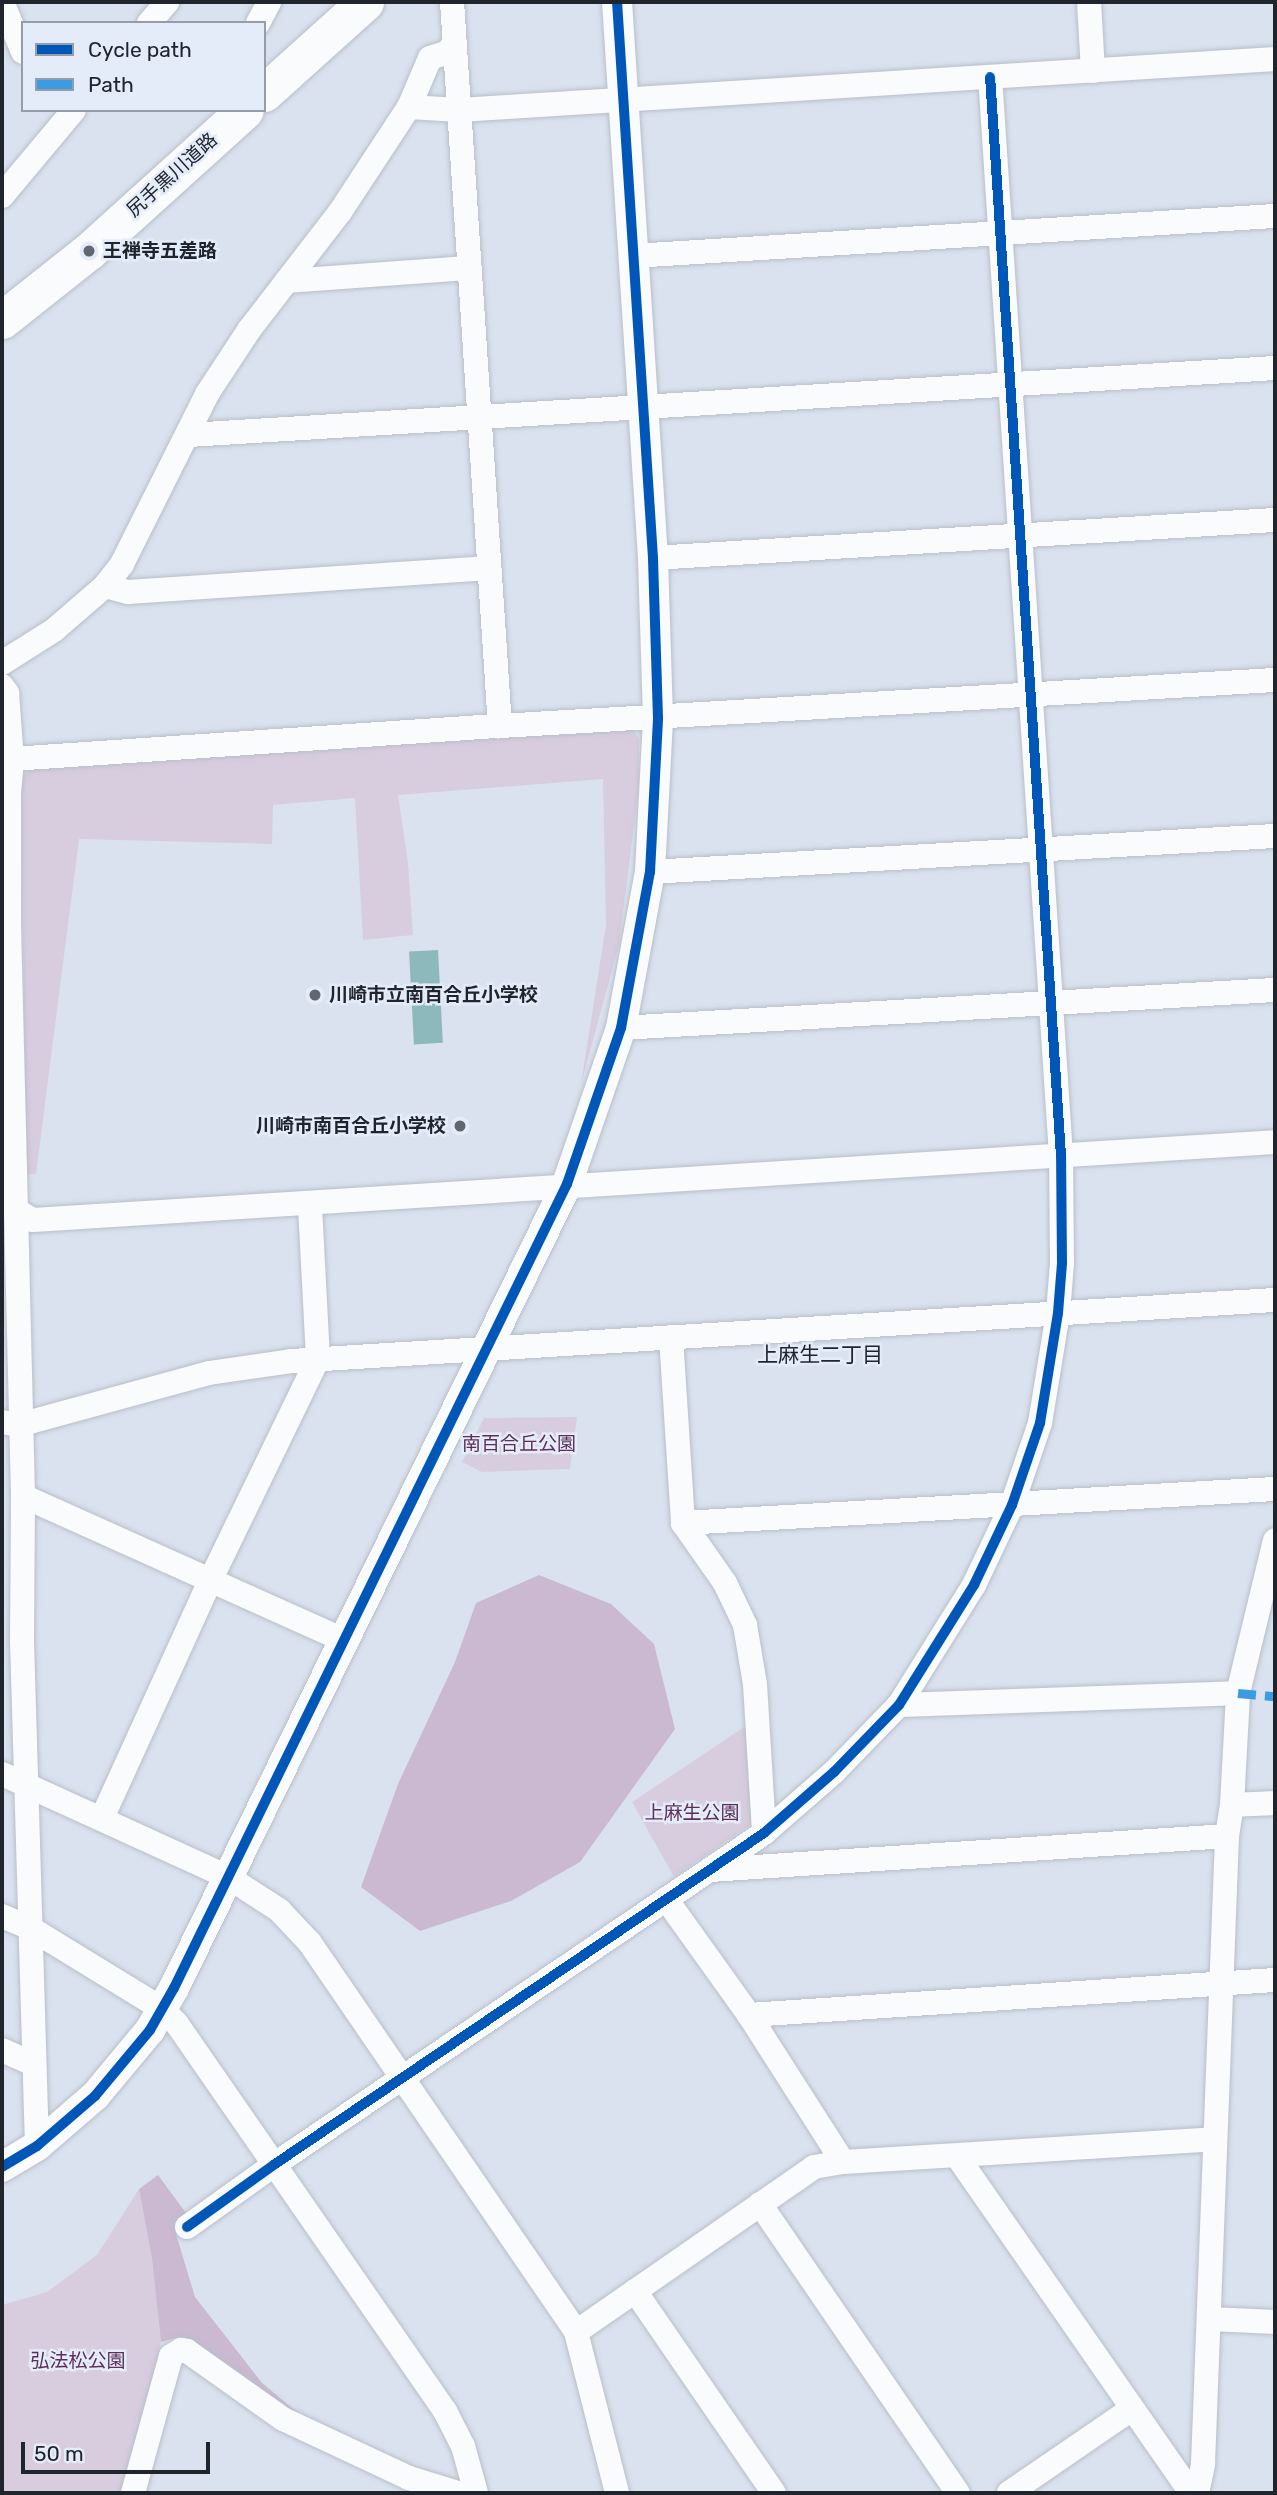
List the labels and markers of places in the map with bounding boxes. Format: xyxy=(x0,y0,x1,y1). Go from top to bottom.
place label: 王禅寺五差路 xyxy=(103,240,217,262)
marker: 王禅寺五差路 xyxy=(81,243,97,259)
place label: 川崎市立南百合丘小学校 xyxy=(329,984,538,1006)
marker: 川崎市立南百合丘小学校 xyxy=(307,987,323,1003)
place label: 川崎市南百合丘小学校 xyxy=(256,1115,446,1137)
marker: 川崎市南百合丘小学校 xyxy=(452,1118,468,1134)

